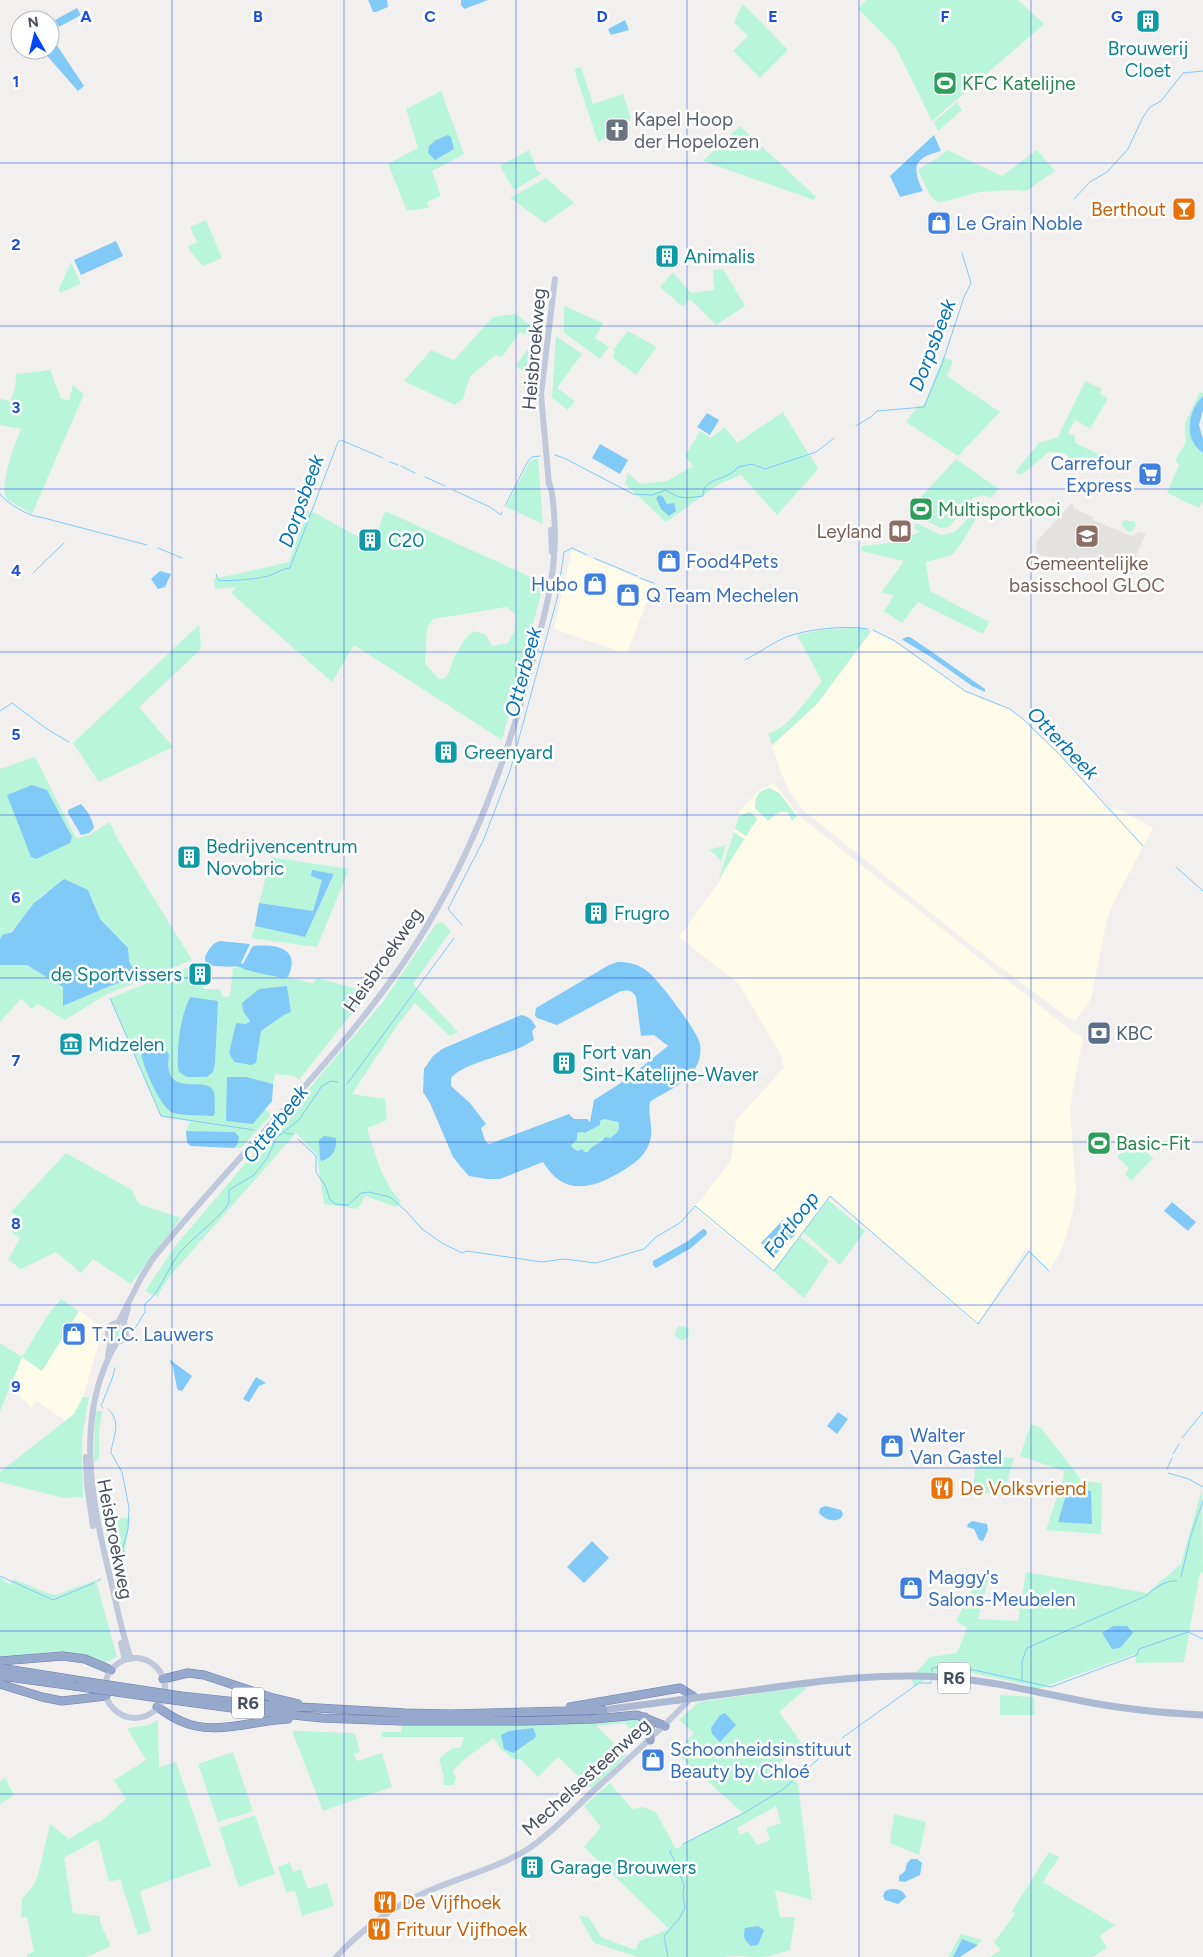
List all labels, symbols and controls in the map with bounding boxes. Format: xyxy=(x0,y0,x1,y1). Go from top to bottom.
text: A xyxy=(80,7,92,26)
text: B xyxy=(253,7,263,26)
text: C xyxy=(424,7,436,26)
text: D xyxy=(596,7,608,26)
text: E xyxy=(768,7,778,26)
text: F xyxy=(941,7,950,26)
text: G xyxy=(1111,7,1123,26)
building icon: Brouwerij Cloet xyxy=(1135,8,1161,34)
north arrow xyxy=(10,10,60,60)
text: N xyxy=(27,13,40,32)
place label: Brouwerij Cloet xyxy=(1108,37,1188,82)
sports icon: KFC Katelijne xyxy=(932,70,958,96)
text: 1 xyxy=(13,72,19,91)
place label: KFC Katelijne xyxy=(962,72,1076,95)
place label: Kapel Hoop der Hopelozen xyxy=(634,108,759,153)
church icon: Kapel Hoop der Hopelozen xyxy=(604,117,630,143)
bar icon: Berthout xyxy=(1171,196,1197,222)
place label: Berthout xyxy=(1091,198,1166,221)
shop icon: Le Grain Noble xyxy=(926,210,952,236)
place label: Le Grain Noble xyxy=(956,212,1083,235)
text: 2 xyxy=(11,235,21,254)
building icon: Animalis xyxy=(654,243,680,269)
place label: Animalis xyxy=(684,245,755,268)
street label: Heisbroekweg xyxy=(517,287,551,411)
water label: Dorpsbeek xyxy=(903,294,961,394)
text: 3 xyxy=(12,398,21,417)
water label: Dorpsbeek xyxy=(273,450,329,551)
place label: Carrefour Express xyxy=(1050,452,1133,497)
supermarket icon: Carrefour Express xyxy=(1137,461,1163,487)
sports icon: Multisportkooi xyxy=(908,496,934,522)
place label: Multisportkooi xyxy=(938,498,1061,521)
library icon: Leyland xyxy=(887,518,913,544)
place label: Leyland xyxy=(816,520,882,543)
school or university icon: Gemeentelijke basisschool GLOC xyxy=(1074,523,1100,549)
building icon: C20 xyxy=(357,527,383,553)
place label: C20 xyxy=(388,529,425,552)
shop icon: Food4Pets xyxy=(656,548,682,574)
place label: Food4Pets xyxy=(686,550,779,573)
place label: Gemeentelijke basisschool GLOC xyxy=(1009,552,1165,597)
text: 4 xyxy=(11,561,21,580)
shop icon: Hubo xyxy=(582,571,608,597)
place label: Hubo xyxy=(531,573,578,596)
shop icon: Q Team Mechelen xyxy=(615,582,641,608)
place label: Q Team Mechelen xyxy=(646,584,799,607)
water label: Otterbeek xyxy=(499,623,547,720)
water label: Otterbeek xyxy=(1022,702,1105,785)
text: 5 xyxy=(11,725,21,744)
building icon: Greenyard xyxy=(433,739,459,765)
place label: Greenyard xyxy=(464,741,553,764)
place label: Bedrijvencentrum Novobric xyxy=(206,835,357,880)
building icon: Bedrijvencentrum Novobric xyxy=(176,844,202,870)
text: 6 xyxy=(11,888,21,907)
building icon: Frugro xyxy=(583,900,609,926)
place label: Frugro xyxy=(614,902,670,925)
street label: Heisbroekweg xyxy=(339,903,427,1017)
building icon: de Sportvissers xyxy=(187,961,213,987)
place label: de Sportvissers xyxy=(51,963,182,986)
bank icon: KBC xyxy=(1086,1020,1112,1046)
place label: KBC xyxy=(1116,1022,1153,1045)
museum icon: Midzelen xyxy=(58,1031,84,1057)
place label: Midzelen xyxy=(88,1033,164,1056)
place label: Fort van Sint-Katelijne-Waver xyxy=(582,1041,759,1086)
building icon: Fort van Sint-Katelijne-Waver xyxy=(551,1050,577,1076)
text: 7 xyxy=(12,1051,21,1070)
water label: Otterbeek xyxy=(237,1079,314,1168)
sports icon: Basic-Fit xyxy=(1086,1130,1112,1156)
place label: Basic-Fit xyxy=(1116,1132,1191,1155)
water label: Fortloop xyxy=(758,1186,824,1261)
text: 8 xyxy=(11,1214,21,1233)
shop icon: T.T.C. Lauwers xyxy=(61,1321,87,1347)
place label: T.T.C. Lauwers xyxy=(92,1323,214,1346)
text: 9 xyxy=(11,1377,21,1396)
place label: Walter Van Gastel xyxy=(910,1424,1002,1469)
shop icon: Walter Van Gastel xyxy=(879,1433,905,1459)
restaurant icon: De Volksvriend xyxy=(929,1475,955,1501)
street label: Heisbroekweg xyxy=(92,1477,138,1601)
place label: De Volksvriend xyxy=(960,1477,1087,1500)
place label: Maggy's Salons-Meubelen xyxy=(928,1566,1076,1611)
shop icon: Maggy's Salons-Meubelen xyxy=(898,1575,924,1601)
road number: R6 xyxy=(938,1662,970,1694)
road number: R6 xyxy=(232,1688,264,1719)
street label: Mechelsesteenweg xyxy=(517,1713,655,1841)
place label: Schoonheidsinstituut Beauty by Chloé xyxy=(670,1738,852,1783)
shop icon: Schoonheidsinstituut Beauty by Chloé xyxy=(640,1747,666,1773)
building icon: Garage Brouwers xyxy=(519,1854,545,1880)
place label: Garage Brouwers xyxy=(550,1856,697,1879)
restaurant icon: De Vijfhoek xyxy=(372,1889,398,1915)
place label: De Vijfhoek xyxy=(402,1891,502,1914)
restaurant icon: Frituur Vijfhoek xyxy=(366,1916,392,1942)
place label: Frituur Vijfhoek xyxy=(396,1918,528,1941)

